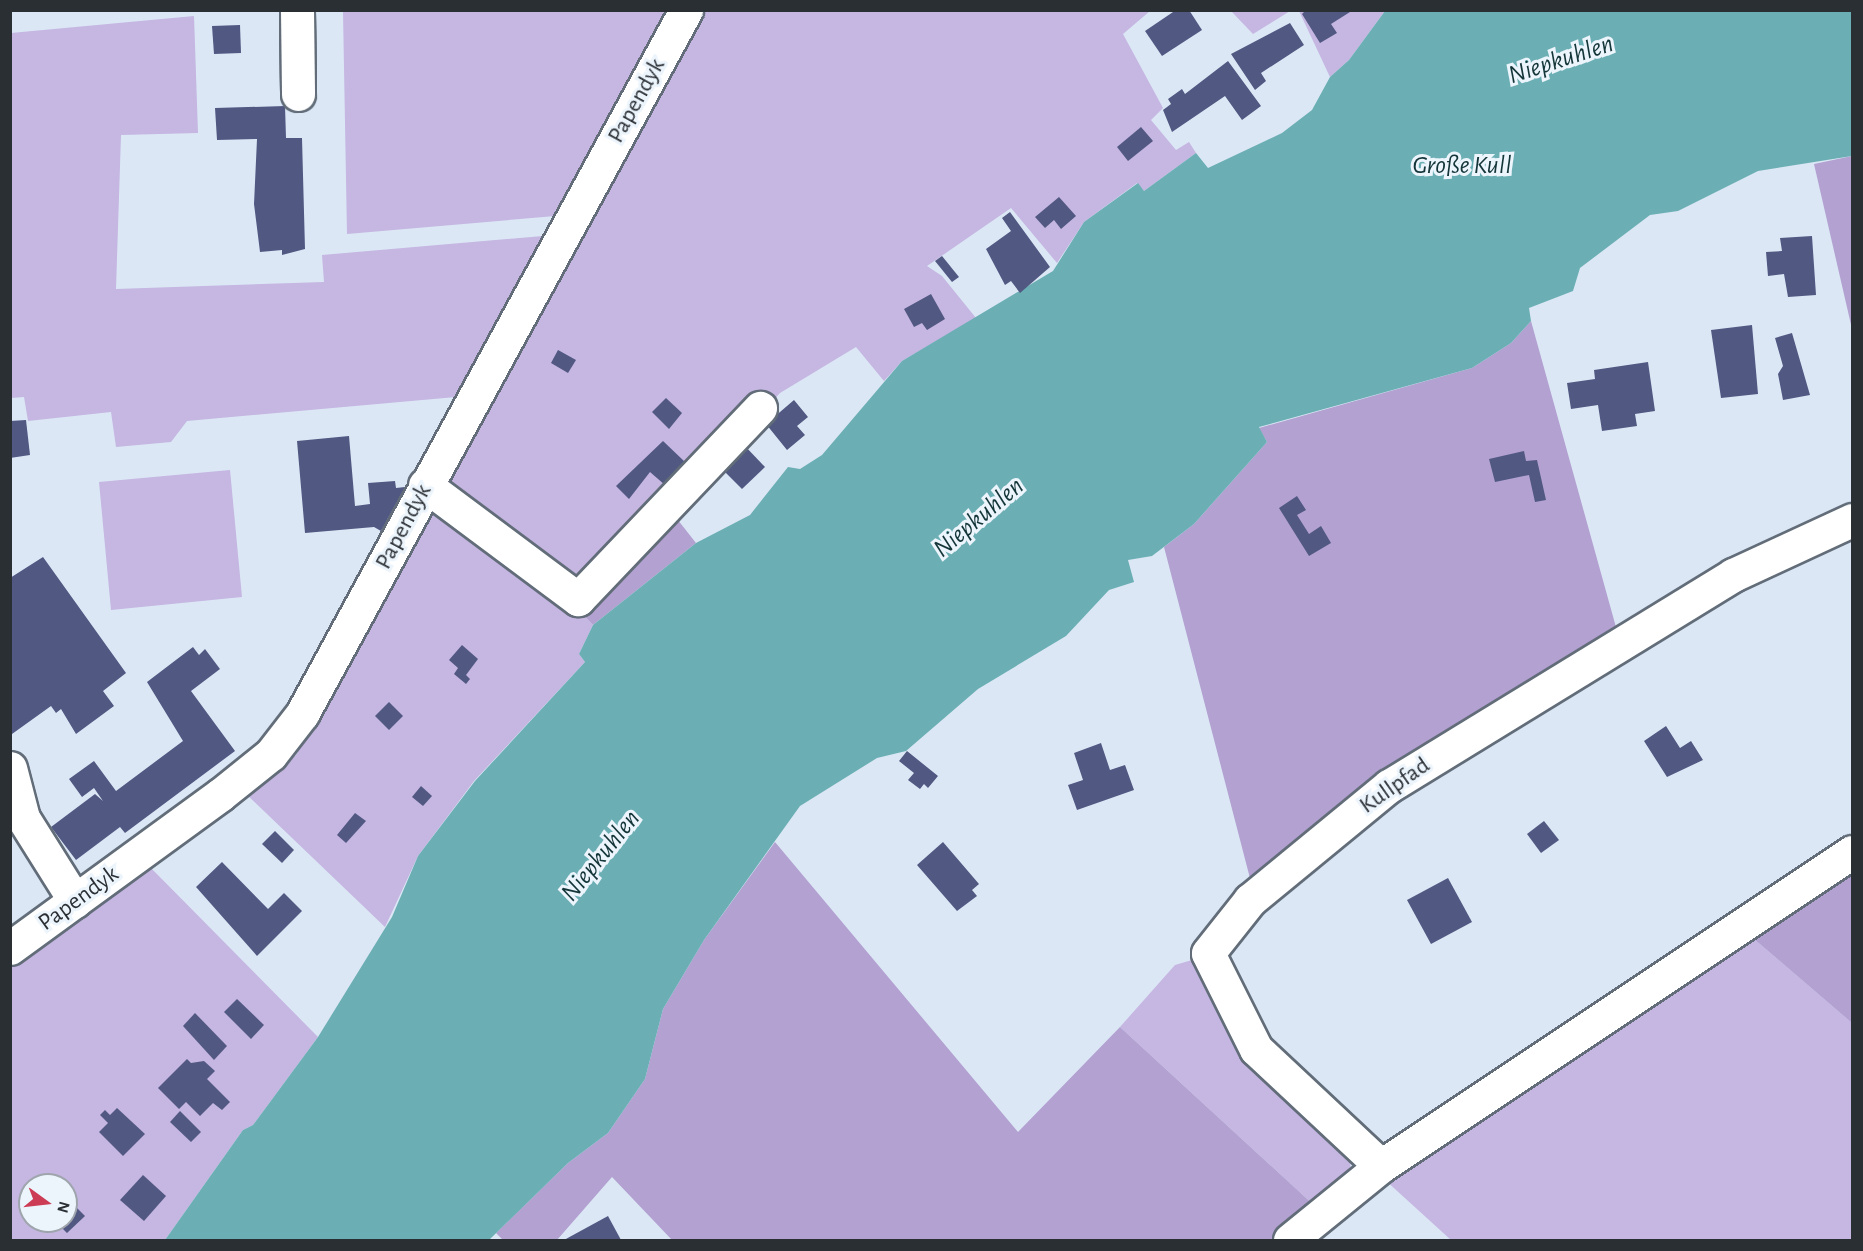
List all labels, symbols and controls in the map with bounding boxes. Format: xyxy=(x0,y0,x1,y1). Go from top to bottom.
water label: Niepkuhlen xyxy=(1504,28,1618,92)
street label: Papendyk xyxy=(602,54,672,148)
water label: Große Kull xyxy=(1412,150,1512,182)
water label: Niepkuhlen xyxy=(927,471,1031,565)
street label: Papendyk xyxy=(370,480,438,574)
street label: Kullpfad xyxy=(1354,752,1436,820)
water label: Niepkuhlen xyxy=(555,804,647,908)
street label: Papendyk xyxy=(33,860,125,938)
north arrow xyxy=(18,1173,78,1233)
text: N xyxy=(54,1200,73,1215)

